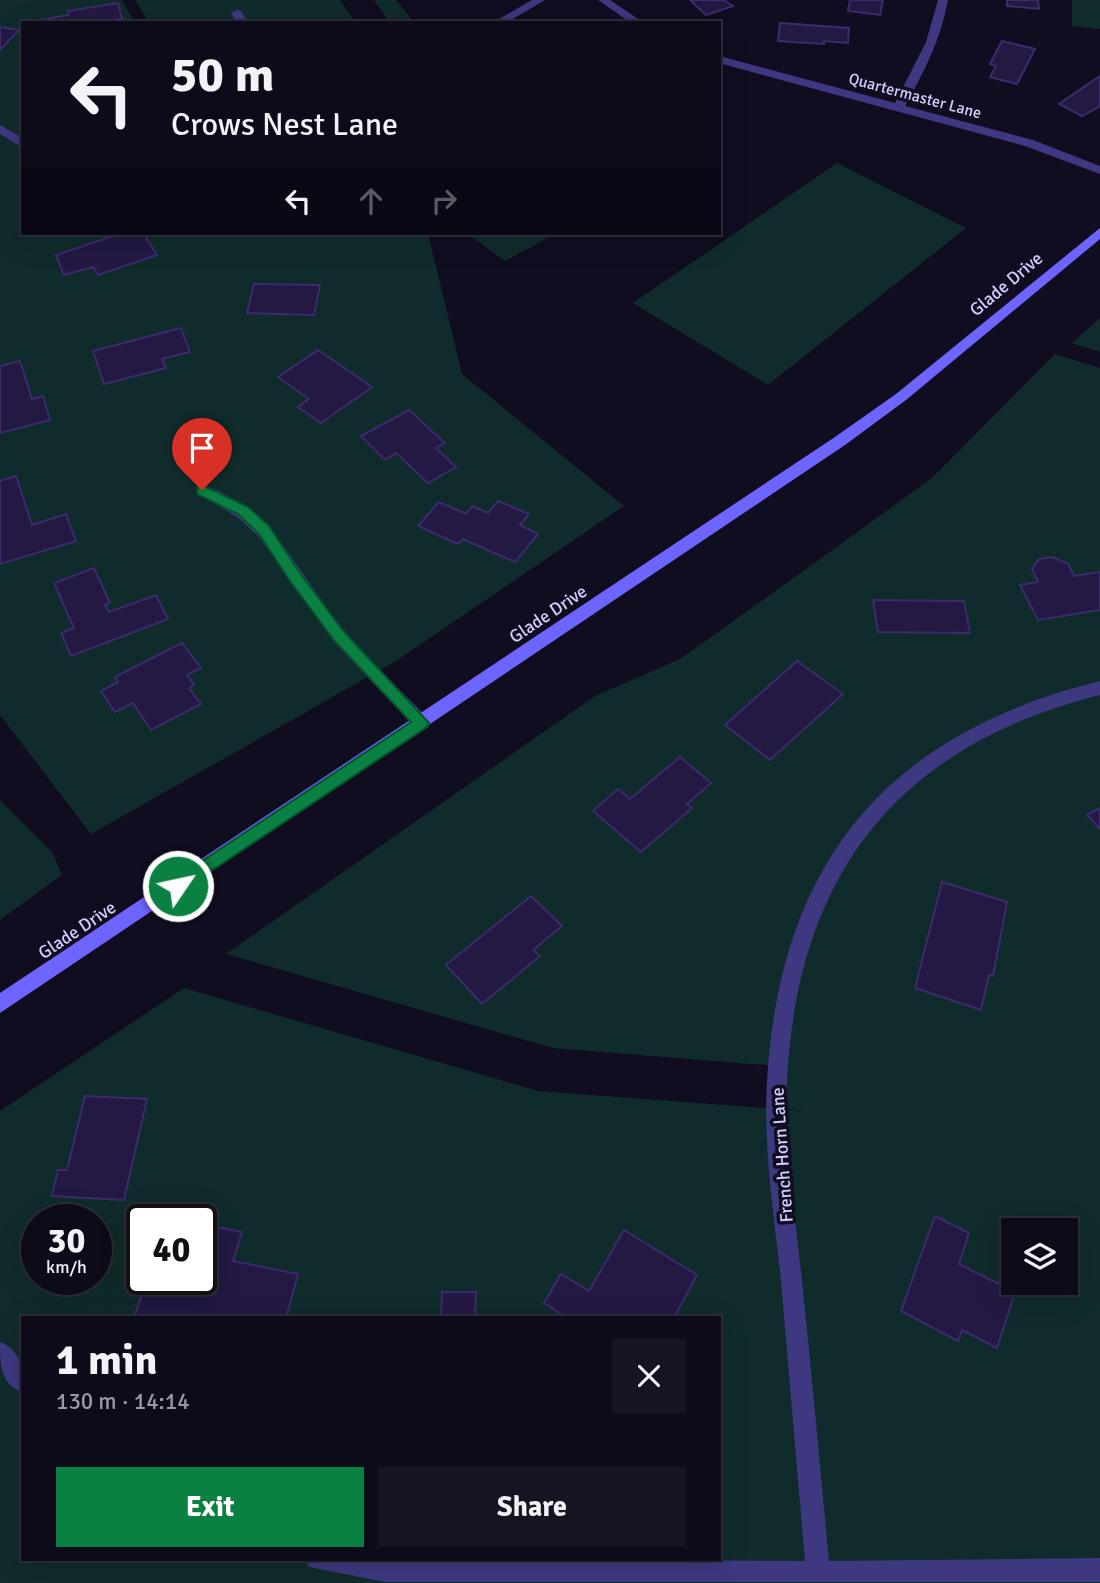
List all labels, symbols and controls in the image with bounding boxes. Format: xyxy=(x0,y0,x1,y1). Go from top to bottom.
text: 50 m xyxy=(171,45,274,105)
icon: left xyxy=(56,49,147,140)
street label: Quartermaster Lane xyxy=(846,69,984,123)
text: Crows Nest Lane xyxy=(171,105,398,144)
icon: left xyxy=(279,182,317,220)
icon: ahead xyxy=(352,182,390,220)
icon: right xyxy=(425,182,463,220)
street label: Glade Drive xyxy=(965,247,1047,321)
pin xyxy=(172,418,232,490)
icon: arrive xyxy=(183,429,221,467)
street label: Glade Drive xyxy=(505,580,591,648)
position arrow xyxy=(141,849,215,923)
street label: Glade Drive xyxy=(34,896,120,964)
street label: French Horn Lane xyxy=(766,1087,798,1223)
speed limit sign: 40 xyxy=(126,1204,217,1295)
map controls xyxy=(1001,1218,1078,1295)
button: layers xyxy=(1001,1218,1078,1295)
text: 30 xyxy=(48,1219,85,1262)
text: km/h xyxy=(46,1256,87,1278)
text: 1 min xyxy=(56,1335,157,1386)
button: close xyxy=(612,1339,686,1413)
text: 130 m · 14:14 xyxy=(56,1387,190,1416)
button: Exit xyxy=(56,1467,364,1547)
button: Share xyxy=(378,1467,686,1547)

